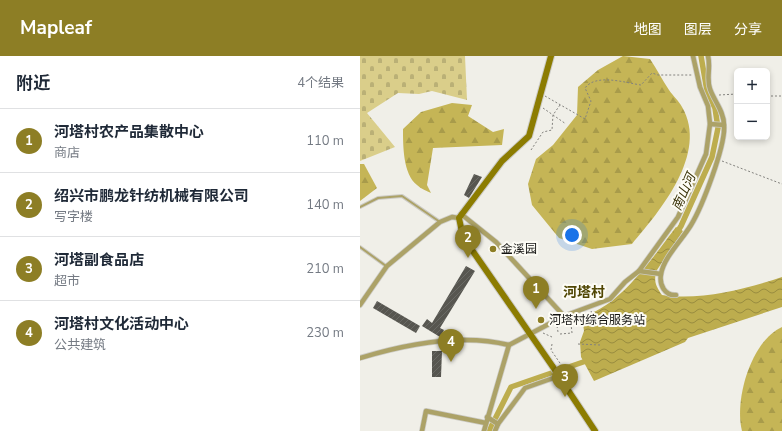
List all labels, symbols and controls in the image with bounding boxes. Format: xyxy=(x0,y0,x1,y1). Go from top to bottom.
text: Mapleaf xyxy=(20,15,92,41)
text: 地图 xyxy=(634,20,662,39)
text: 图层 xyxy=(684,20,712,39)
text: 分享 xyxy=(734,20,762,39)
map controls xyxy=(734,68,770,140)
button: + xyxy=(734,68,770,104)
text: 附近 xyxy=(16,72,50,95)
text: 4个结果 xyxy=(297,74,344,92)
button: − xyxy=(734,104,770,140)
text: 河塔村农产品集散中心 xyxy=(54,122,204,142)
text: 1 xyxy=(25,132,33,150)
text: 110 m xyxy=(306,132,344,150)
text: 商店 xyxy=(54,144,80,162)
water label: 南山河 xyxy=(668,168,701,213)
text: 绍兴市鹏龙针纺机械有限公司 xyxy=(54,186,249,206)
text: 2 xyxy=(25,196,33,214)
text: 140 m xyxy=(306,196,344,214)
text: 写字楼 xyxy=(54,208,93,226)
pin: 2 xyxy=(455,225,481,258)
your location xyxy=(562,225,582,245)
place label: 金溪园 xyxy=(501,241,537,257)
marker: 金溪园 xyxy=(488,244,498,254)
text: 河塔副食品店 xyxy=(54,250,144,270)
text: 3 xyxy=(25,260,33,278)
text: 210 m xyxy=(306,260,344,278)
text: 超市 xyxy=(54,272,80,290)
pin: 1 xyxy=(523,276,549,309)
district label: 河塔村 xyxy=(563,283,605,302)
place label: 河塔村综合服务站 xyxy=(549,312,645,328)
text: 河塔村文化活动中心 xyxy=(54,314,189,334)
marker: 河塔村综合服务站 xyxy=(536,315,546,325)
text: 4 xyxy=(25,324,33,342)
text: 230 m xyxy=(306,324,344,342)
pin: 4 xyxy=(438,329,464,362)
text: 公共建筑 xyxy=(54,336,106,354)
pin: 3 xyxy=(552,364,578,397)

